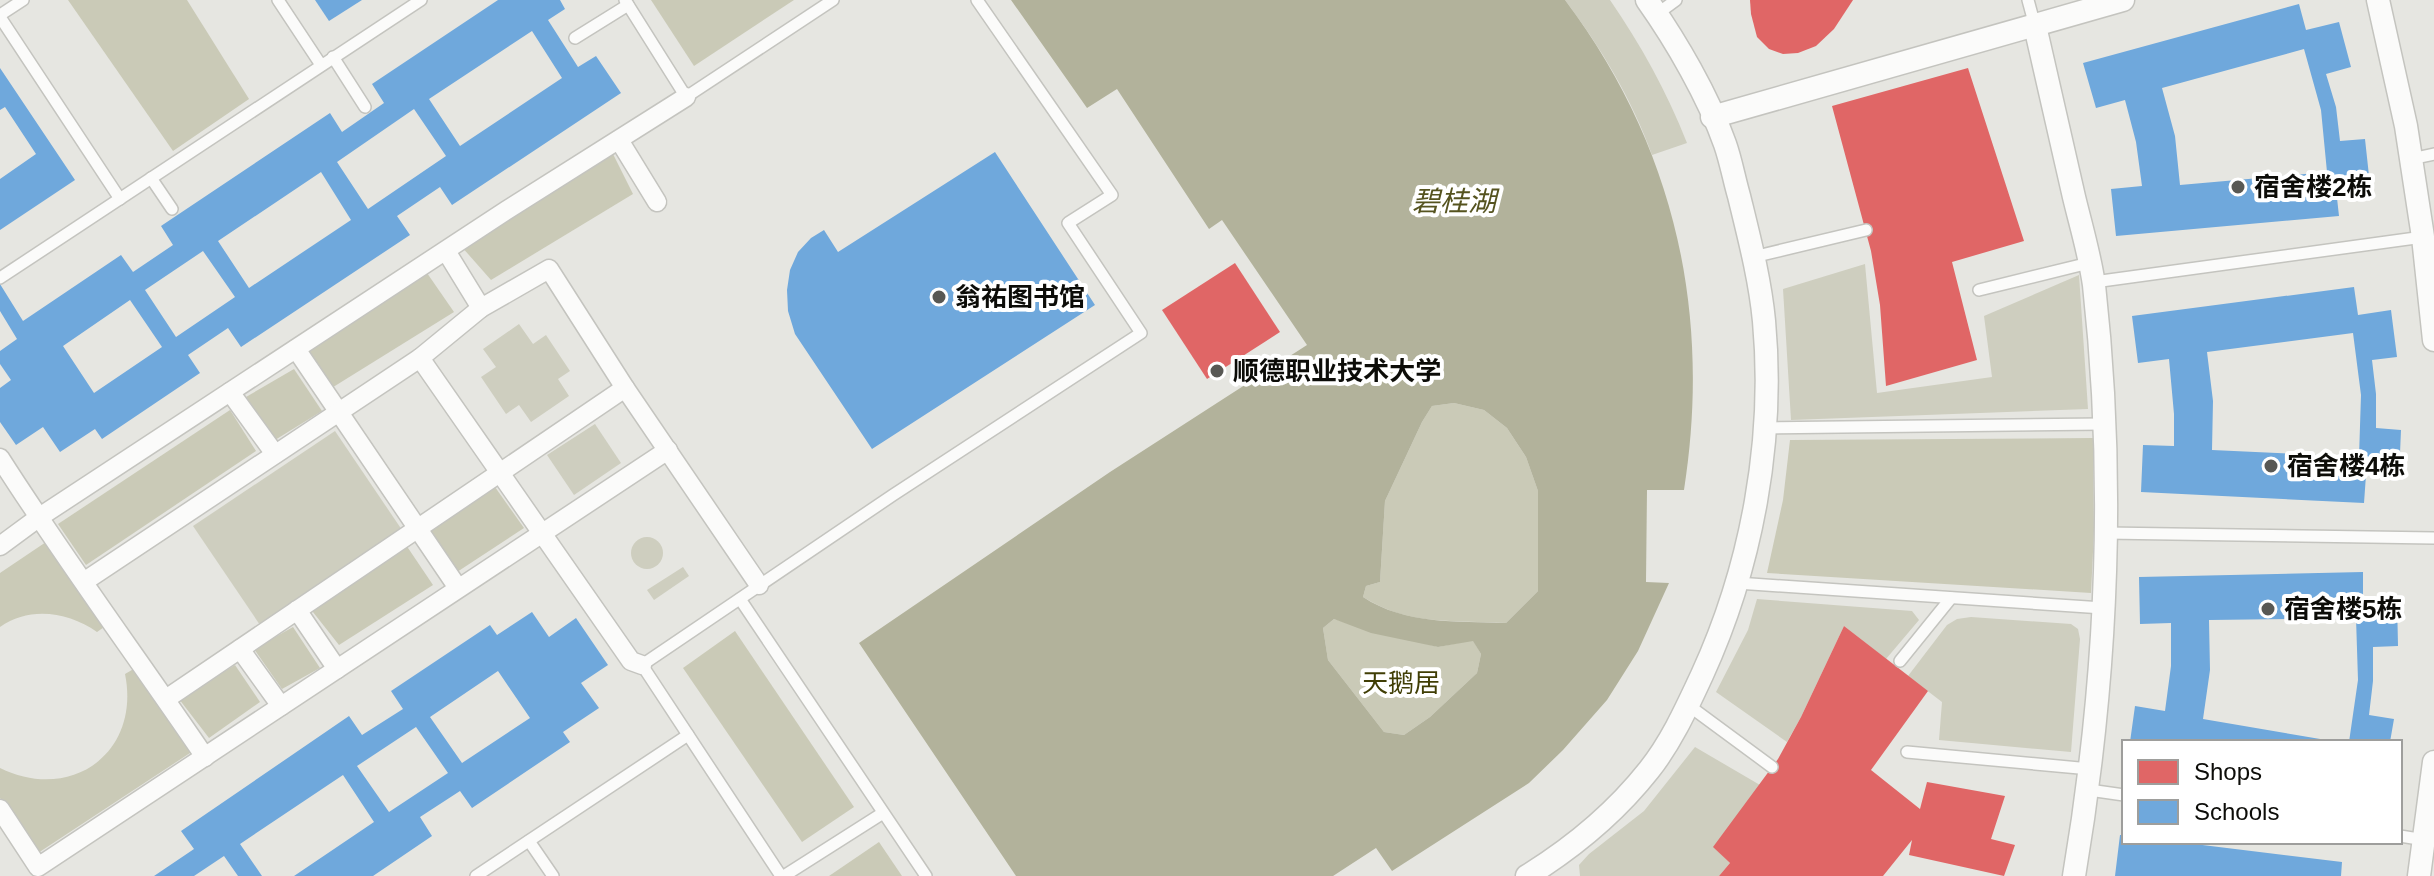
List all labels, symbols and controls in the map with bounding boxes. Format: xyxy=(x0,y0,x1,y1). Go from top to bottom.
place label: 宿舍楼2栋 xyxy=(2254,172,2372,202)
marker: 宿舍楼2栋 xyxy=(2229,178,2247,196)
water label: 碧桂湖 xyxy=(1412,186,1500,217)
place label: 翁祐图书馆 xyxy=(955,282,1085,312)
marker: 翁祐图书馆 xyxy=(930,288,948,306)
place label: 顺德职业技术大学 xyxy=(1233,356,1441,386)
marker: 顺德职业技术大学 xyxy=(1208,362,1226,380)
place label: 宿舍楼4栋 xyxy=(2287,451,2405,481)
marker: 宿舍楼4栋 xyxy=(2262,457,2280,475)
place label: 宿舍楼5栋 xyxy=(2284,594,2402,624)
marker: 宿舍楼5栋 xyxy=(2259,600,2277,618)
park label: 天鹅居 xyxy=(1362,668,1440,698)
legend xyxy=(2122,740,2402,844)
text: Shops xyxy=(2194,758,2262,785)
text: Schools xyxy=(2194,798,2279,825)

